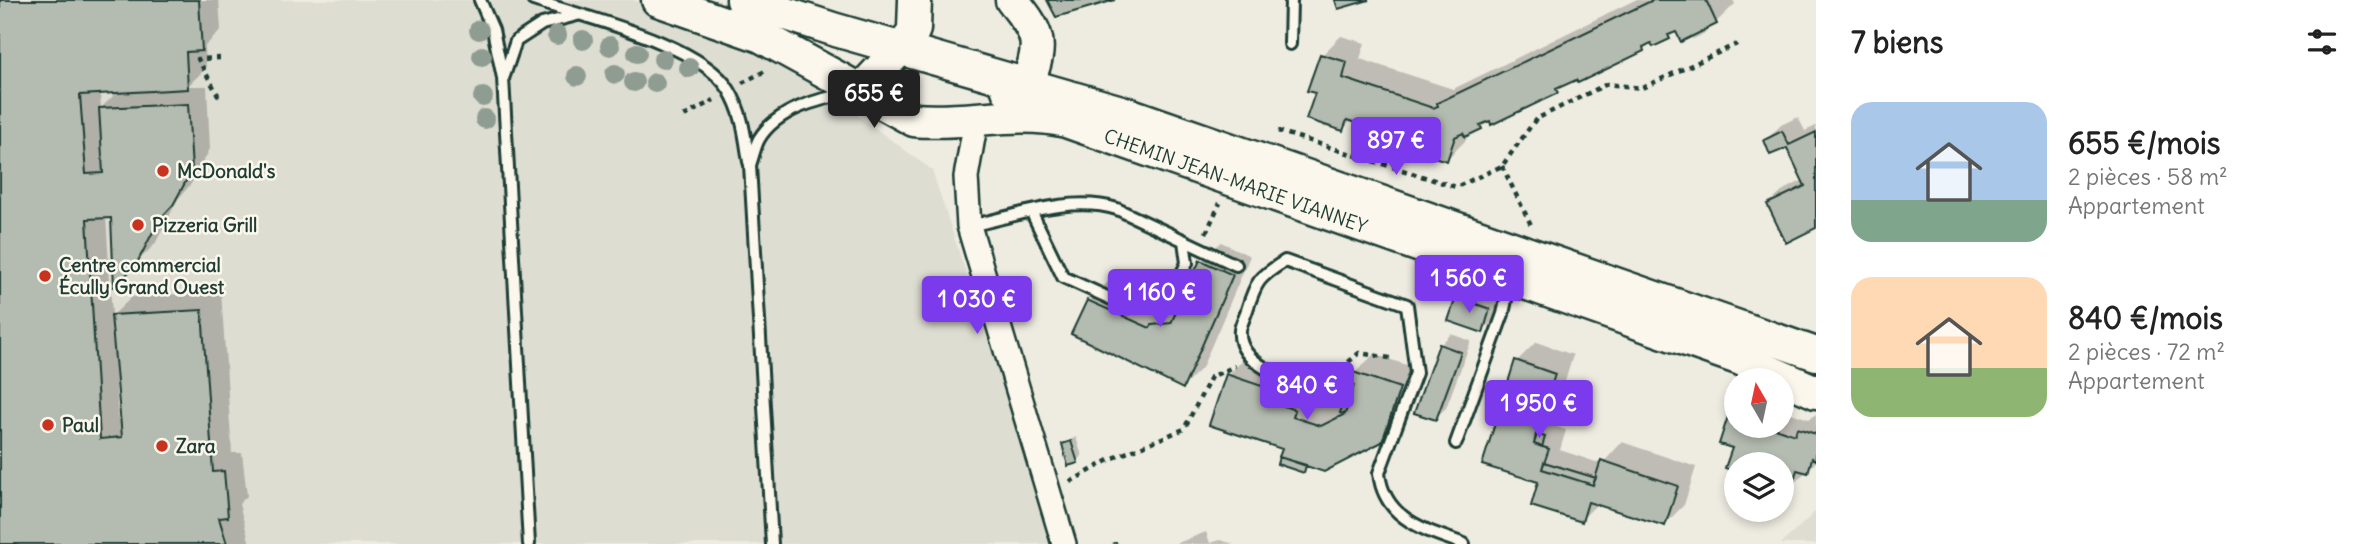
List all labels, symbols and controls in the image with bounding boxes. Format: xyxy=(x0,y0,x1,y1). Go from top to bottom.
text: 7 biens xyxy=(1851,23,1943,61)
icon: filters xyxy=(2303,23,2341,61)
pin: 655 € xyxy=(825,71,923,130)
text: 655 € xyxy=(844,78,904,107)
pin: 897 € xyxy=(1347,118,1445,177)
street label: CHEMIN JEAN-MARIE VIANNEY xyxy=(1101,123,1371,238)
text: 655 €/mois xyxy=(2068,124,2220,162)
text: 897 € xyxy=(1367,125,1425,154)
icon: home xyxy=(1907,130,1991,214)
place label: McDonald's xyxy=(177,159,276,183)
text: 2 pièces · 58 m² xyxy=(2068,162,2228,191)
marker: McDonald's xyxy=(155,163,171,179)
text: Appartement xyxy=(2068,191,2205,220)
place label: Pizzeria Grill xyxy=(152,213,257,237)
marker: Pizzeria Grill xyxy=(130,217,146,233)
place label: Centre commercial Écully Grand Ouest xyxy=(59,253,225,299)
pin: 1 560 € xyxy=(1404,256,1534,315)
text: 1 560 € xyxy=(1431,263,1507,292)
marker: Centre commercial Écully Grand Ouest xyxy=(37,268,53,284)
pin: 1 160 € xyxy=(1095,270,1225,329)
pin: 1 030 € xyxy=(912,276,1042,336)
text: 1 160 € xyxy=(1124,277,1196,306)
text: 1 030 € xyxy=(938,284,1016,313)
text: 840 €/mois xyxy=(2068,299,2223,337)
icon: home xyxy=(1907,305,1991,389)
text: 2 pièces · 72 m² xyxy=(2068,337,2225,366)
pin: 840 € xyxy=(1258,362,1356,422)
text: Appartement xyxy=(2068,366,2205,395)
north arrow xyxy=(1724,368,1794,438)
map controls xyxy=(1724,368,1794,522)
text: 840 € xyxy=(1276,370,1338,399)
pin: 1 950 € xyxy=(1474,380,1604,440)
text: 1 950 € xyxy=(1501,388,1577,417)
place label: Paul xyxy=(62,413,99,437)
marker: Paul xyxy=(40,417,56,433)
place label: Zara xyxy=(176,434,216,458)
marker: Zara xyxy=(154,438,170,454)
button: layers xyxy=(1724,452,1794,522)

